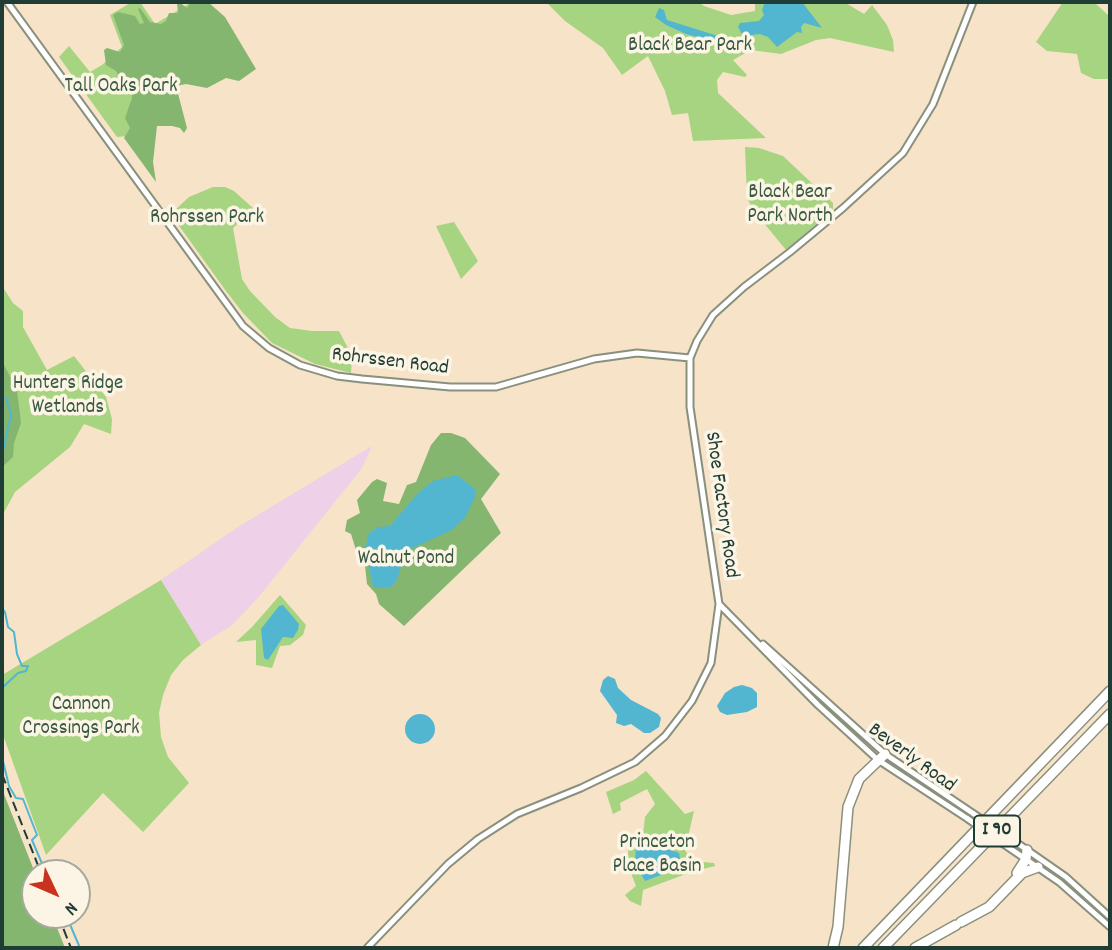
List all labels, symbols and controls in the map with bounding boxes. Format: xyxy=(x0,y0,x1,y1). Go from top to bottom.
park label: Black Bear Park xyxy=(628,34,752,60)
park label: Tall Oaks Park xyxy=(64,75,178,101)
park label: Black Bear Park North xyxy=(747,181,833,231)
park label: Rohrssen Park xyxy=(150,206,264,232)
street label: Rohrssen Road xyxy=(330,343,450,383)
park label: Hunters Ridge Wetlands xyxy=(13,372,123,422)
street label: Shoe Factory Road xyxy=(697,430,743,580)
park label: Walnut Pond xyxy=(358,547,454,573)
park label: Cannon Crossings Park xyxy=(22,693,140,743)
street label: Beverly Road xyxy=(862,719,960,799)
road number: I 90 xyxy=(974,816,1020,846)
park label: Princeton Place Basin xyxy=(612,831,702,881)
north arrow xyxy=(21,859,91,929)
text: N xyxy=(57,895,83,920)

